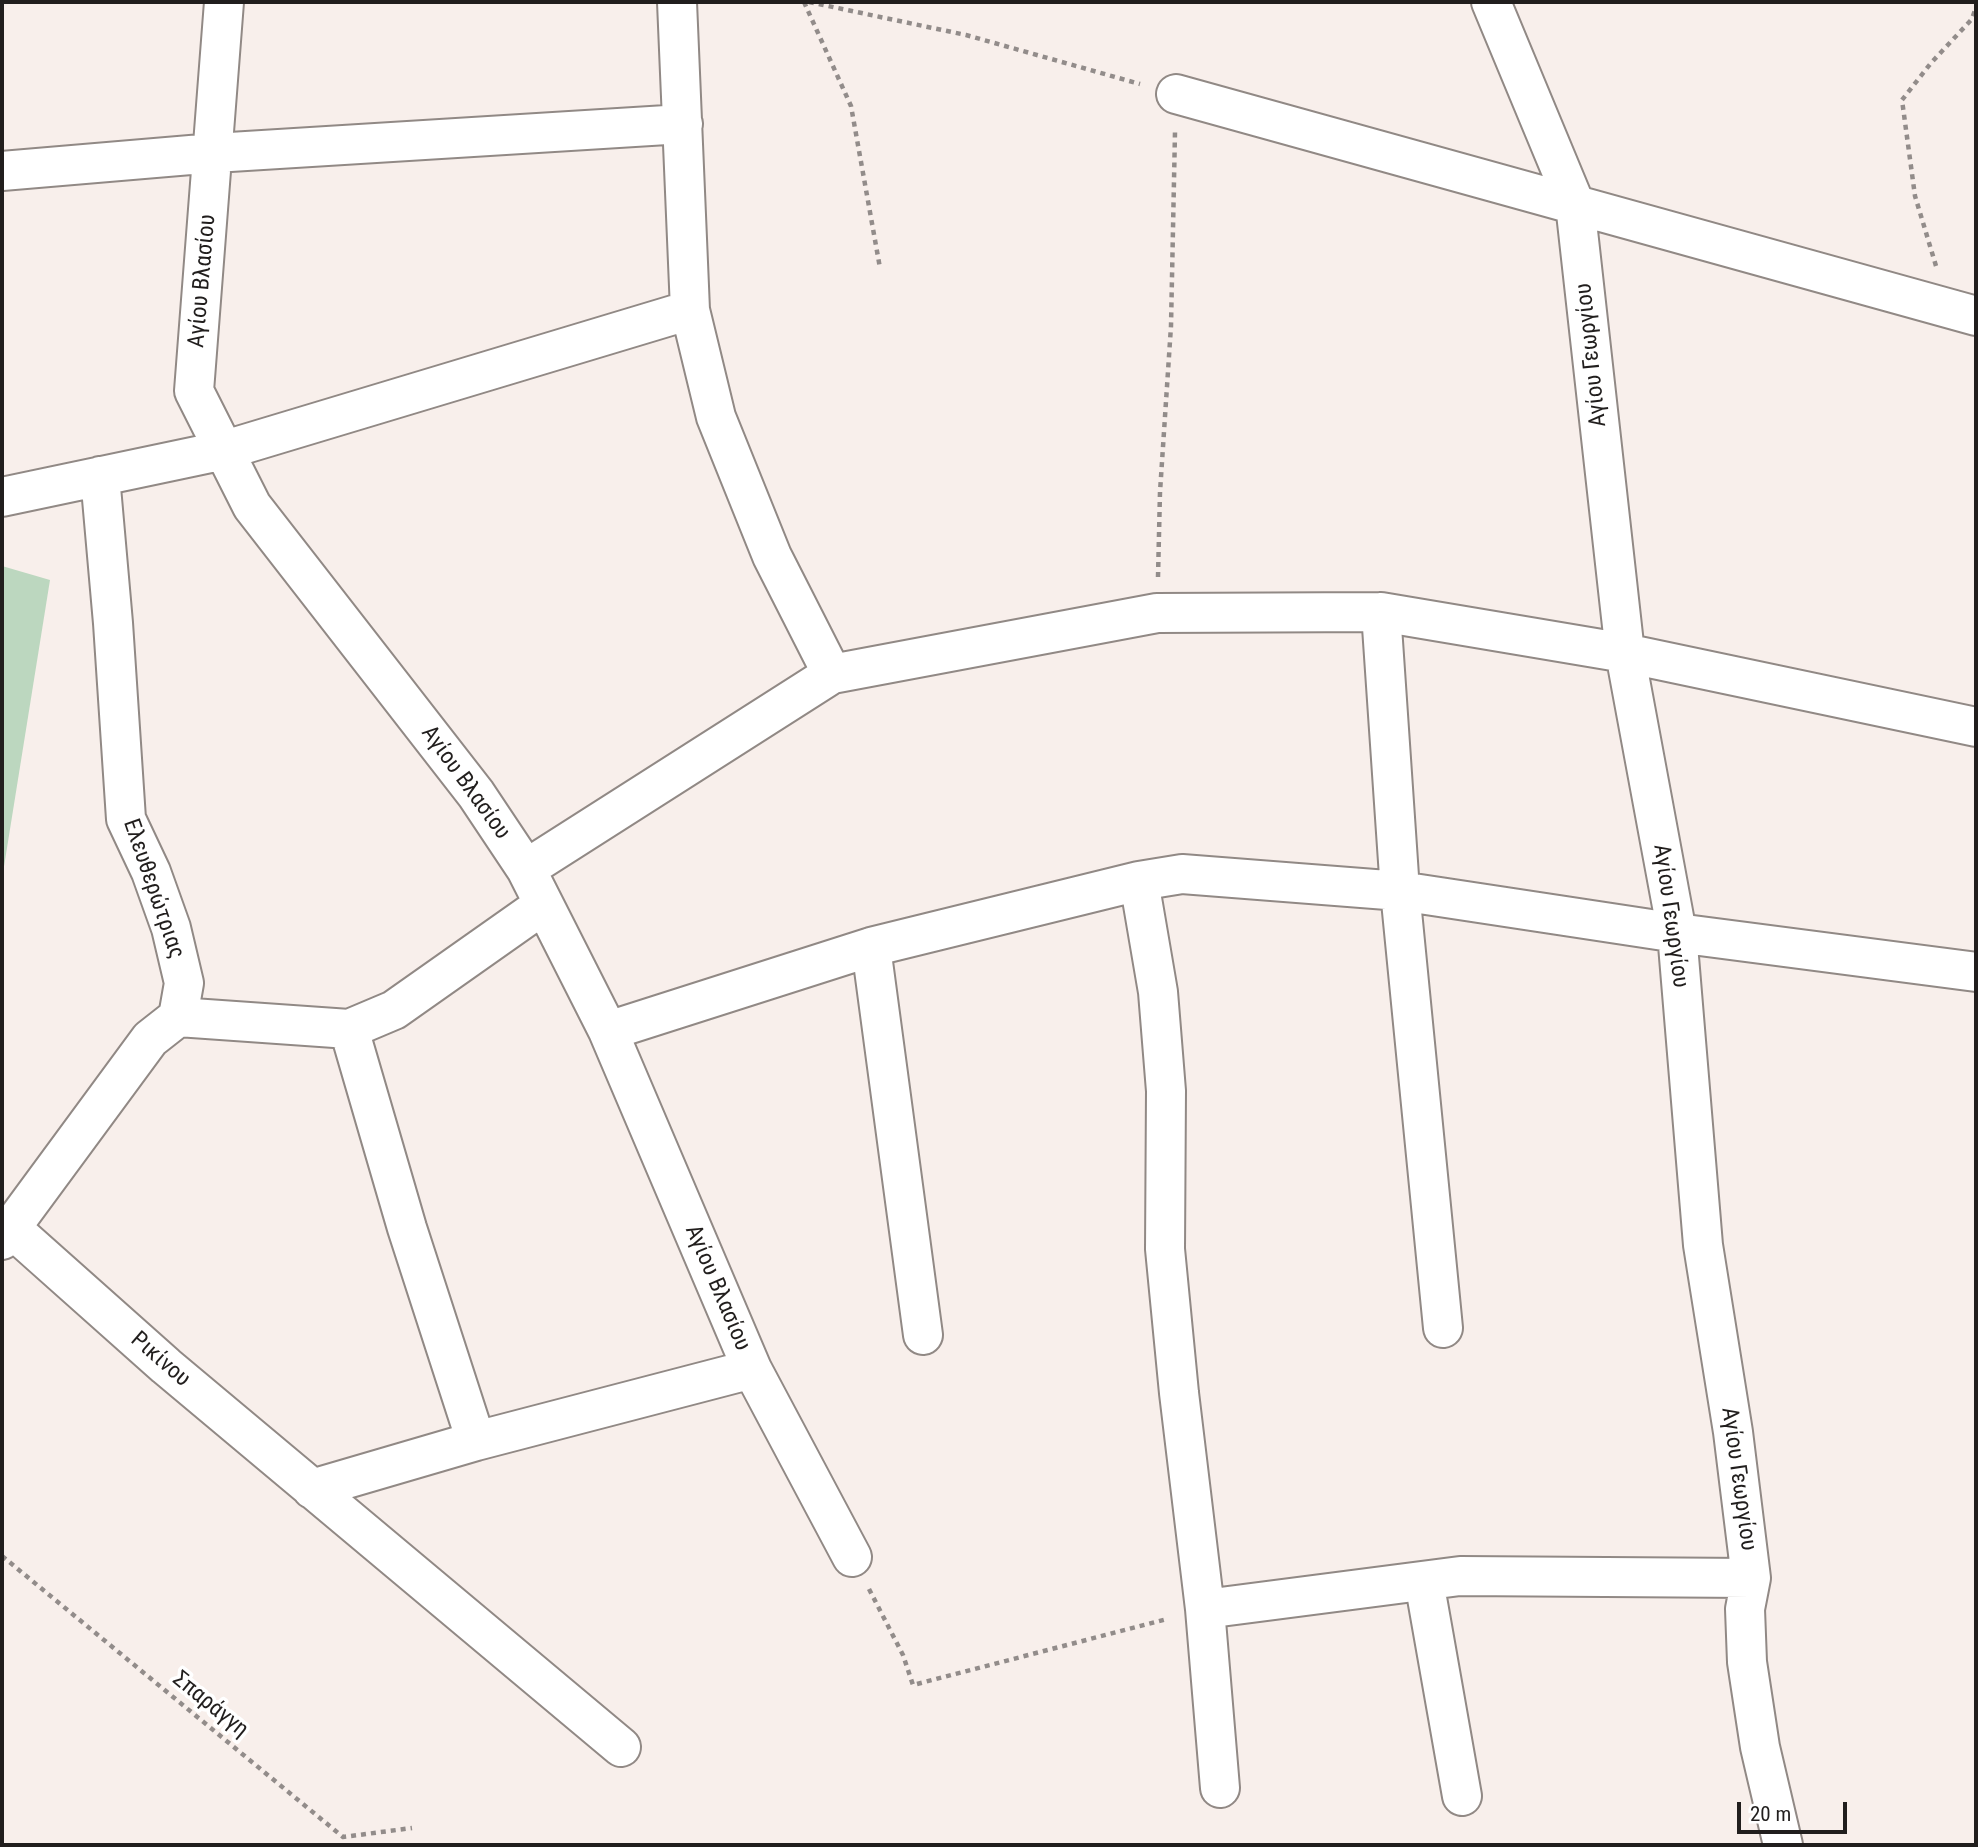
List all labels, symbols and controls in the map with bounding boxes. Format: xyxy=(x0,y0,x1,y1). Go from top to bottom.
street label: Αγίου Βλασίου xyxy=(183,213,223,349)
street label: Αγίου Γεωργίου xyxy=(1571,282,1613,428)
street label: Αγίου Βλασίου xyxy=(415,721,515,845)
street label: Ελευθερώτριας xyxy=(116,816,190,962)
street label: Αγίου Γεωργίου xyxy=(1646,843,1694,989)
street label: Αγίου Βλασίου xyxy=(678,1221,756,1355)
street label: Ρικίνου xyxy=(124,1327,196,1393)
street label: Αγίου Γεωργίου xyxy=(1714,1406,1762,1552)
street label: Σπαράγγη xyxy=(166,1666,254,1744)
scale bar xyxy=(1740,1787,1850,1831)
text: 20 m xyxy=(1750,1802,1791,1826)

